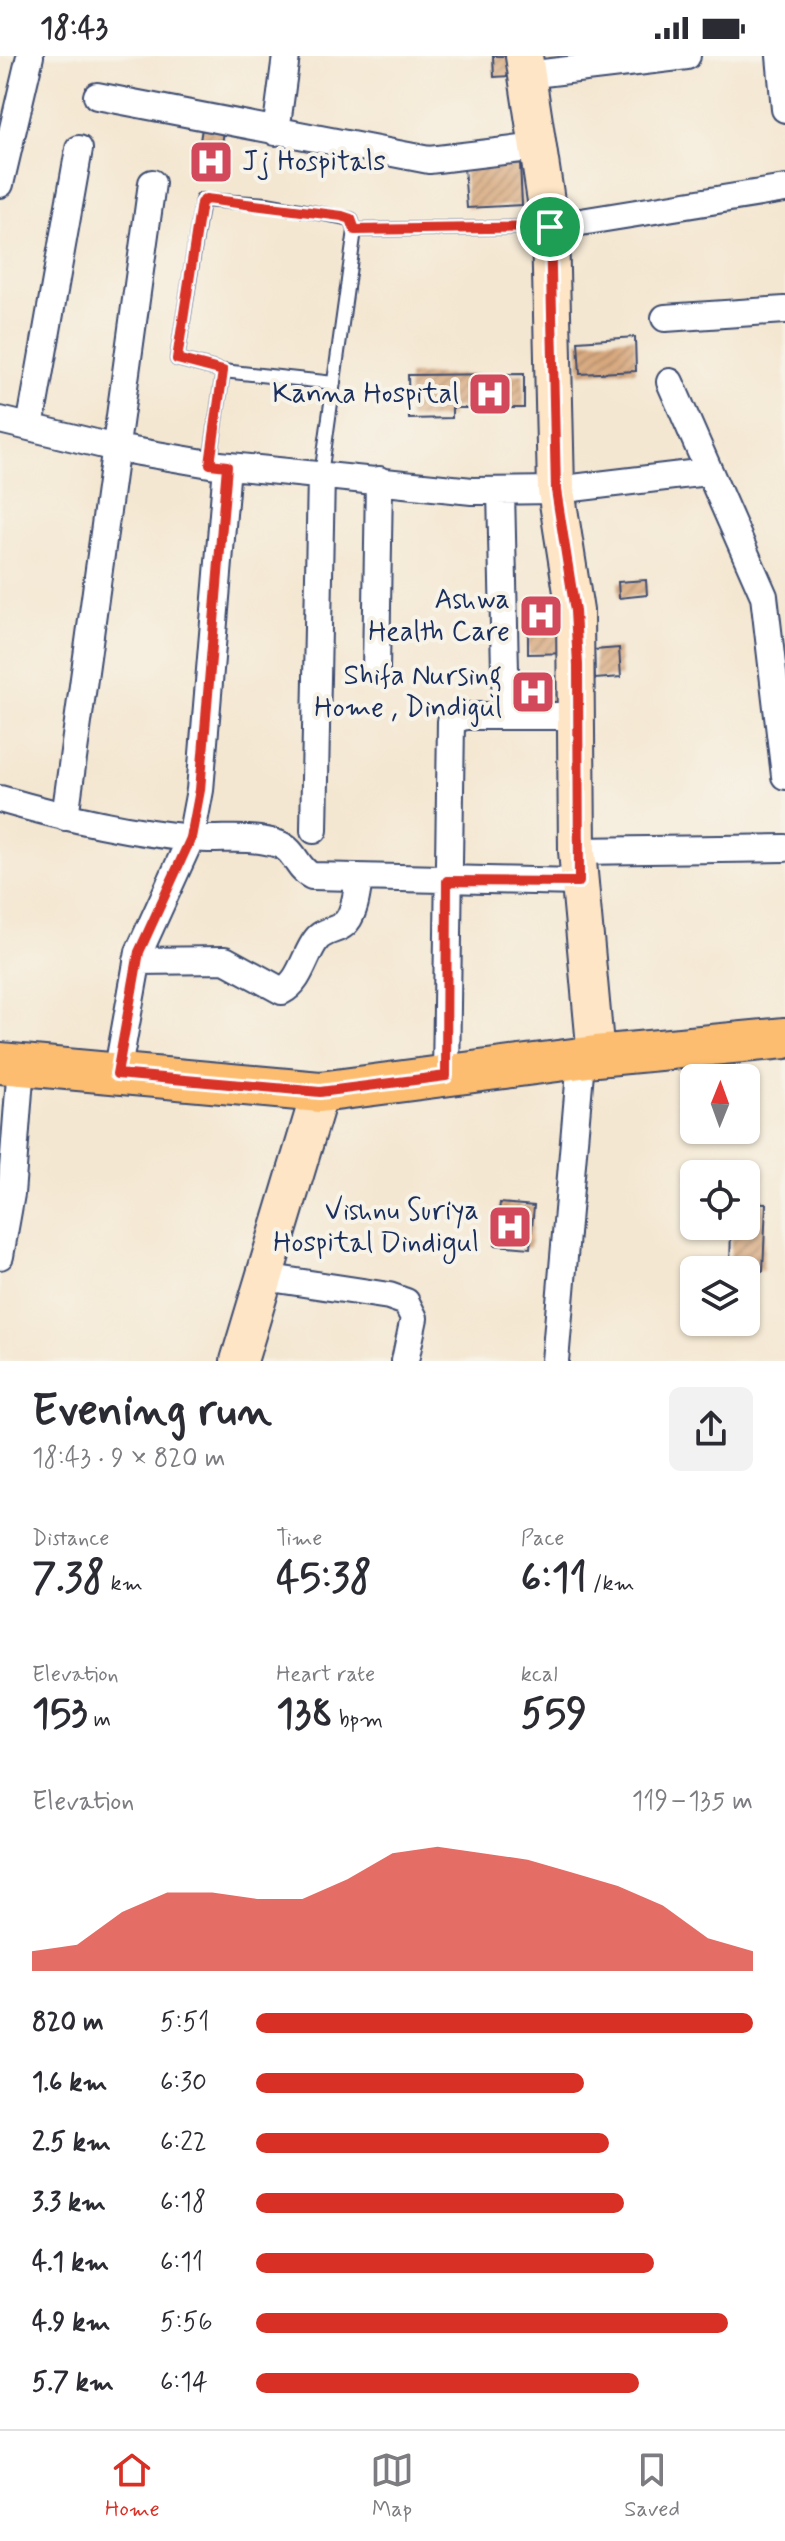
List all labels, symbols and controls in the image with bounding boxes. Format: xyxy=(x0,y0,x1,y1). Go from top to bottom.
text: 18:43 xyxy=(40,9,108,48)
hospital icon: Jj Hospitals xyxy=(187,138,235,186)
place label: Jj Hospitals xyxy=(242,144,386,181)
pin xyxy=(516,193,584,261)
icon: arrive xyxy=(528,205,572,249)
hospital icon: Kanna Hospital xyxy=(466,370,514,418)
place label: Kanna Hospital xyxy=(272,376,459,413)
place label: Ashwa Health Care xyxy=(368,582,510,651)
hospital icon: Ashwa Health Care xyxy=(517,592,565,640)
place label: Shifa Nursing Home , Dindigul xyxy=(314,658,502,727)
hospital icon: Shifa Nursing Home , Dindigul xyxy=(509,668,557,716)
north arrow xyxy=(680,1064,760,1144)
map controls xyxy=(680,1064,760,1336)
button: locate xyxy=(680,1160,760,1240)
place label: Vishnu Suriya Hospital Dindigul xyxy=(273,1193,479,1264)
hospital icon: Vishnu Suriya Hospital Dindigul xyxy=(486,1203,534,1251)
button: layers xyxy=(680,1256,760,1336)
text: Evening run xyxy=(32,1383,272,1441)
button: share xyxy=(669,1387,753,1471)
text: 18:43 · 9 × 820 m xyxy=(32,1442,225,1476)
text: Distance xyxy=(32,1525,109,1553)
text: Time xyxy=(276,1525,322,1553)
text: Pace xyxy=(521,1525,564,1553)
text: 7.38 xyxy=(32,1553,105,1605)
text: 45:38 xyxy=(276,1553,372,1605)
text: 6:11 xyxy=(521,1553,587,1605)
text: km xyxy=(105,1570,143,1598)
text: /km xyxy=(587,1570,635,1598)
text: Elevation xyxy=(32,1661,119,1689)
text: Heart rate xyxy=(276,1661,375,1689)
text: kcal xyxy=(521,1661,558,1689)
text: 153 xyxy=(32,1689,88,1741)
text: 138 xyxy=(276,1689,333,1741)
text: 559 xyxy=(521,1689,587,1741)
text: m xyxy=(88,1706,111,1734)
text: bpm xyxy=(333,1706,383,1734)
text: Elevation xyxy=(32,1785,134,1819)
text: 119–135 m xyxy=(632,1785,753,1819)
text: 820 m xyxy=(32,2006,104,2040)
text: 5:51 xyxy=(160,2006,209,2040)
text: 1.6 km xyxy=(32,2066,107,2100)
text: 6:30 xyxy=(160,2066,207,2100)
text: 2.5 km xyxy=(32,2126,111,2160)
text: 6:22 xyxy=(160,2126,207,2160)
text: 3.3 km xyxy=(32,2186,106,2220)
text: 6:18 xyxy=(160,2186,206,2220)
text: 4.1 km xyxy=(32,2246,109,2280)
text: 6:11 xyxy=(160,2246,203,2280)
text: 4.9 km xyxy=(32,2306,110,2340)
text: 5:56 xyxy=(160,2306,213,2340)
text: 5.7 km xyxy=(32,2366,114,2400)
text: 6:14 xyxy=(160,2366,208,2400)
tab: Home xyxy=(105,2448,160,2524)
tab: Map xyxy=(370,2448,414,2524)
tab: Saved xyxy=(624,2448,680,2524)

